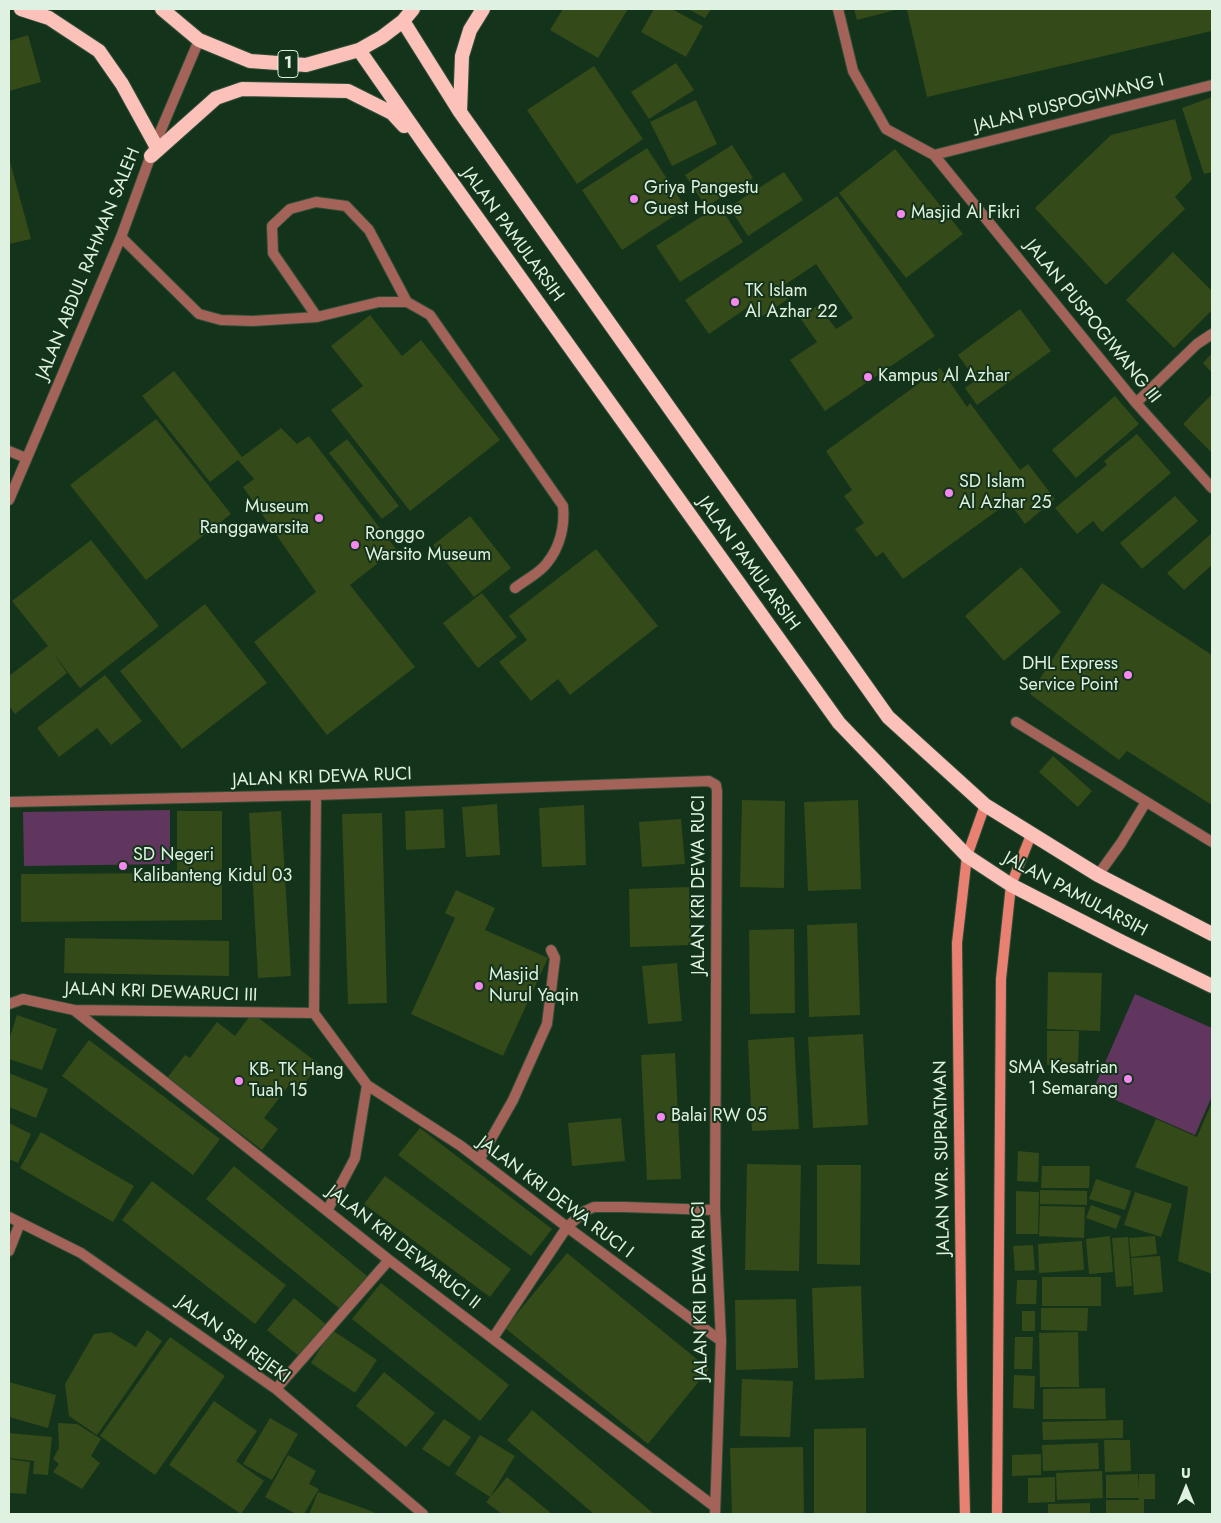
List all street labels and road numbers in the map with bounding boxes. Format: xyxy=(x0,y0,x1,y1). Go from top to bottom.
road number: 1 xyxy=(278,51,298,78)
street label: JALAN PUSPOGIWANG I xyxy=(972,70,1166,138)
street label: JALAN ABDUL RAHMAN SALEH xyxy=(32,145,146,383)
street label: JALAN PAMULARSIH xyxy=(456,164,568,306)
street label: JALAN PUSPOGIWANG III xyxy=(1019,236,1165,408)
street label: JALAN PAMULARSIH xyxy=(692,493,804,635)
street label: JALAN KRI DEWA RUCI xyxy=(232,764,412,792)
street label: JALAN KRI DEWA RUCI xyxy=(689,795,711,975)
street label: JALAN PAMULARSIH xyxy=(999,848,1151,942)
street label: JALAN KRI DEWARUCI III xyxy=(64,979,258,1007)
street label: JALAN WR. SUPRATMAN xyxy=(930,1060,956,1256)
street label: JALAN KRI DEWA RUCI I xyxy=(473,1132,637,1264)
street label: JALAN KRI DEWARUCI II xyxy=(322,1181,484,1315)
street label: JALAN KRI DEWA RUCI xyxy=(689,1201,713,1381)
street label: JALAN SRI REJEKI xyxy=(172,1292,294,1388)

